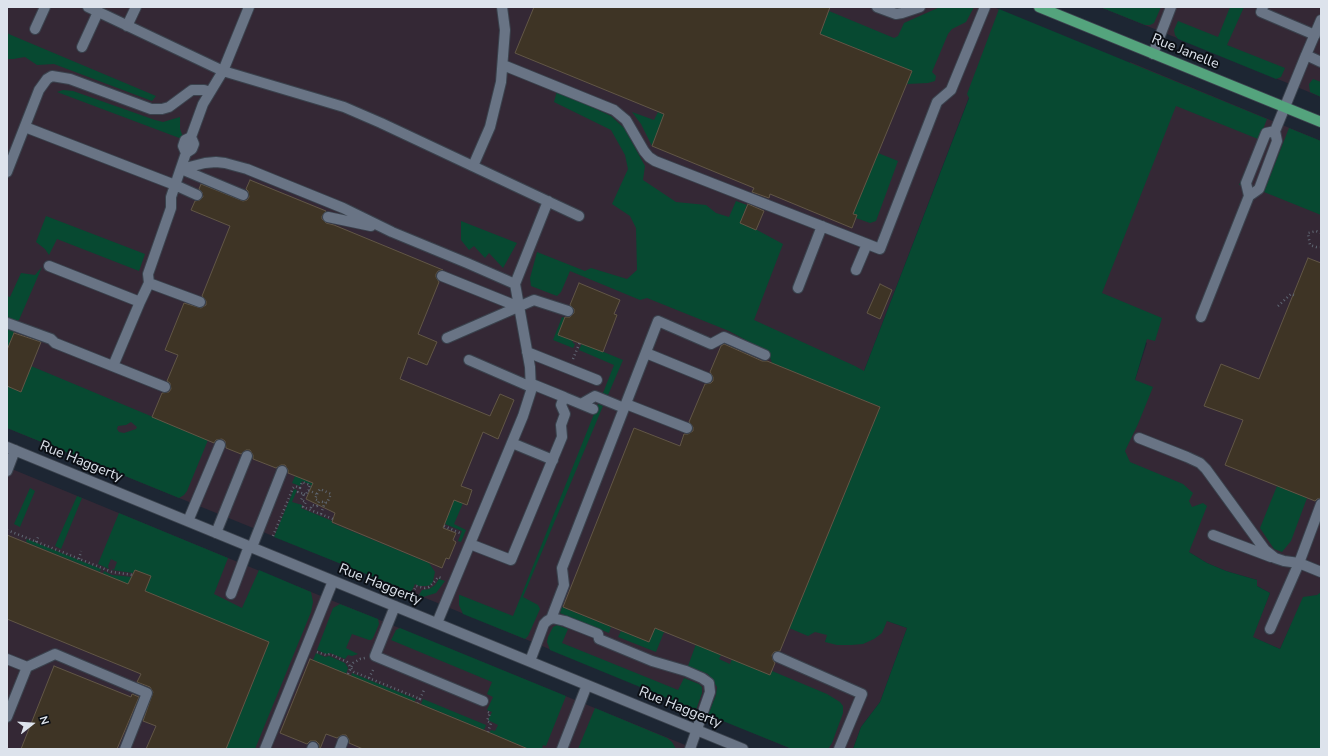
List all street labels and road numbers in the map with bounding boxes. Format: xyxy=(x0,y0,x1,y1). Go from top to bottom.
street label: Rue Janelle xyxy=(1149,31,1221,73)
street label: Rue Haggerty xyxy=(37,438,125,486)
street label: Rue Haggerty xyxy=(336,561,424,609)
street label: Rue Haggerty xyxy=(636,684,724,732)

